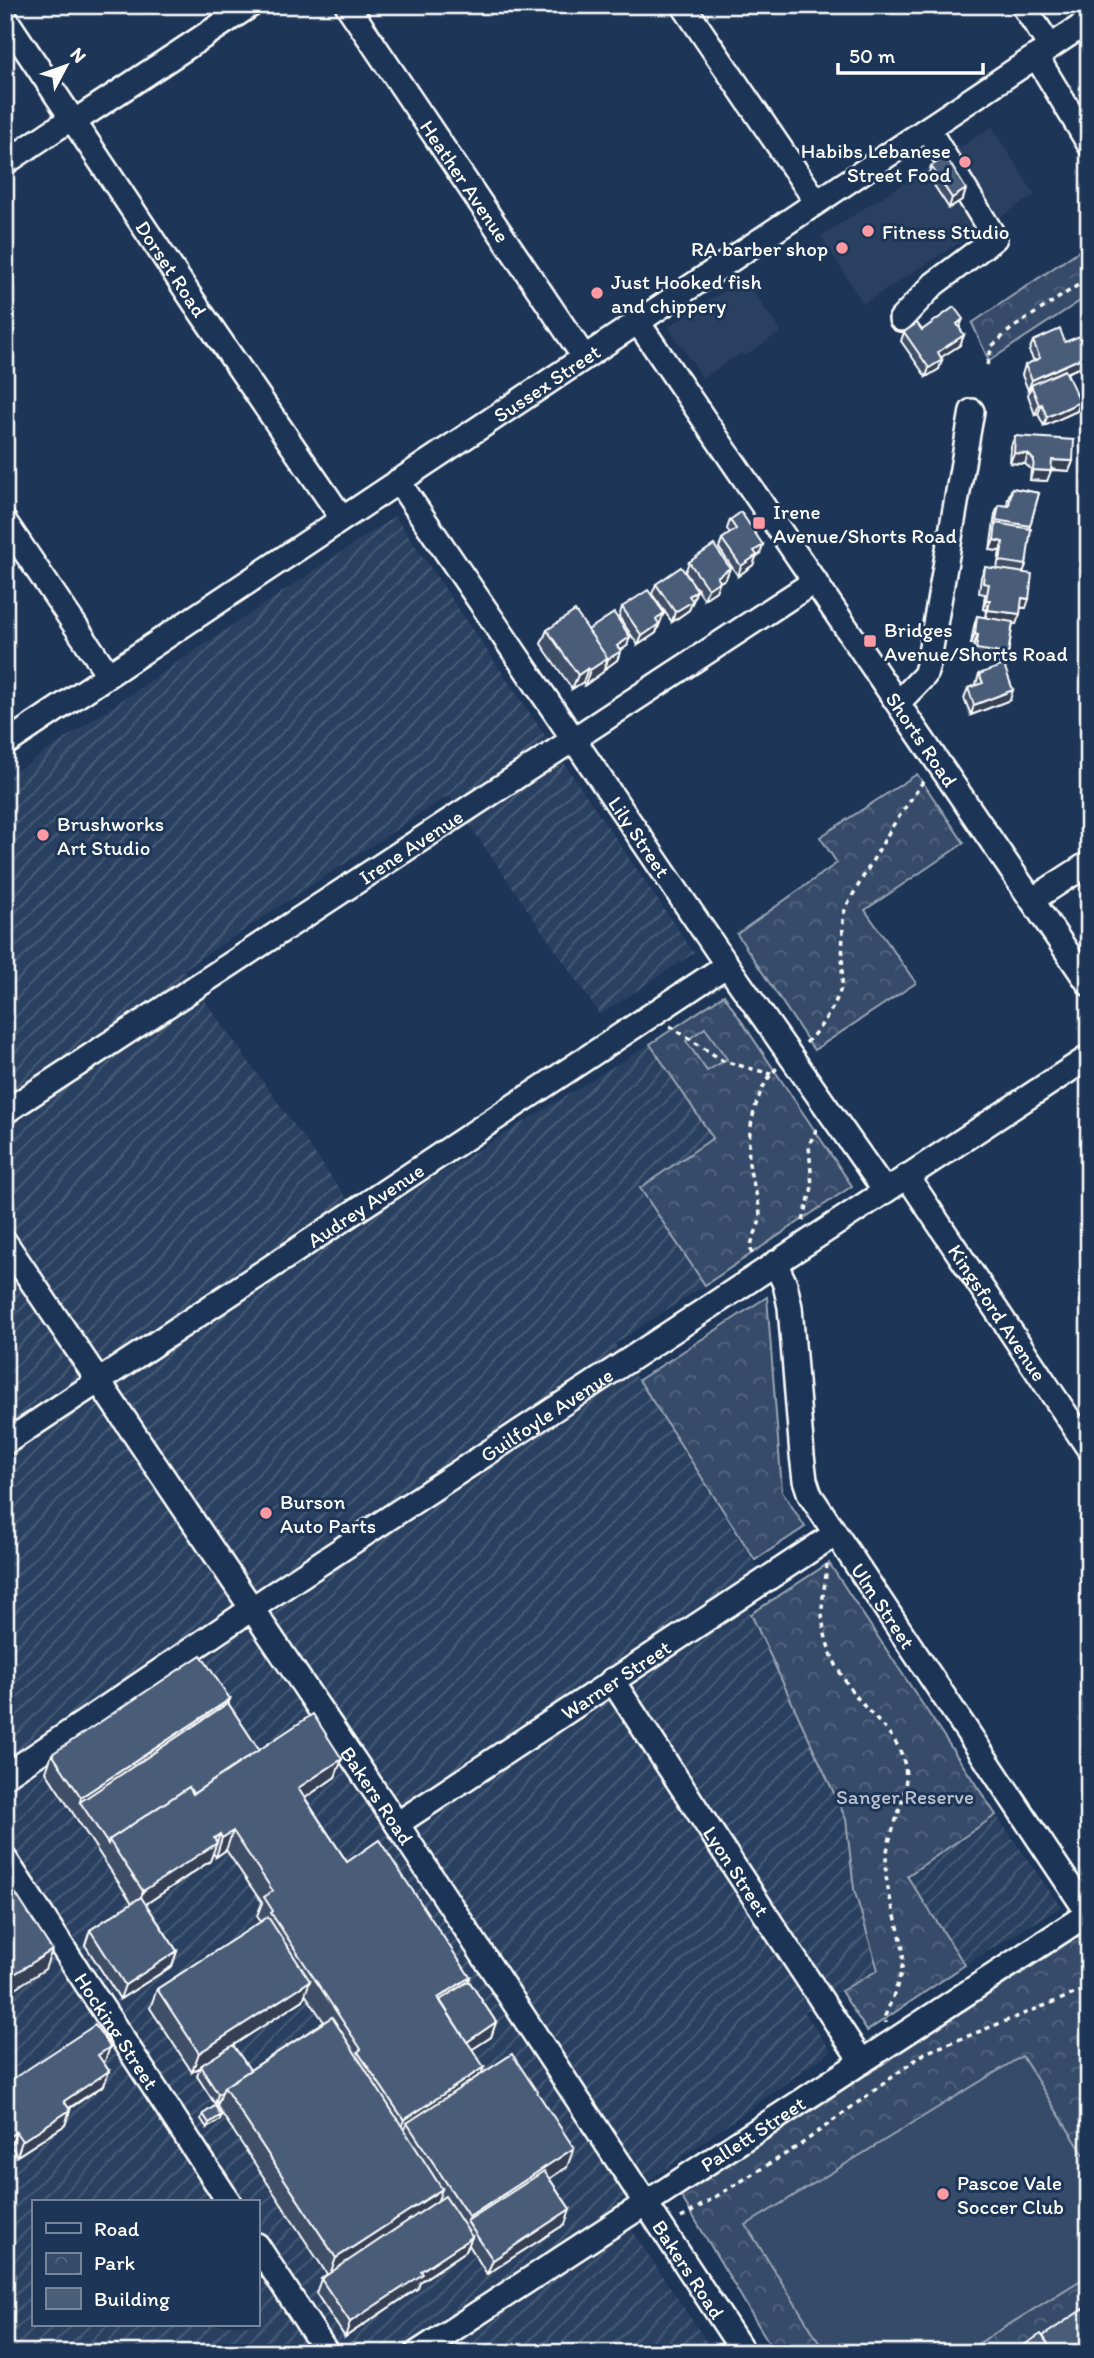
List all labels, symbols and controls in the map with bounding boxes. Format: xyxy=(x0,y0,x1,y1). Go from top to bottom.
north arrow xyxy=(32,32,102,102)
scale bar xyxy=(838,32,984,76)
text: N xyxy=(66,43,91,68)
text: 50 m xyxy=(849,43,896,68)
street label: Heather Avenue xyxy=(415,115,516,247)
place label: Habibs Lebanese Street Food xyxy=(801,138,951,187)
marker: Habibs Lebanese Street Food xyxy=(957,154,973,170)
street label: Dorset Road xyxy=(131,215,213,322)
place label: Fitness Studio xyxy=(882,219,1010,244)
marker: Fitness Studio xyxy=(860,223,876,239)
place label: RA barber shop xyxy=(691,236,828,261)
marker: RA barber shop xyxy=(834,240,850,256)
place label: Just Hooked fish and chippery xyxy=(611,269,762,318)
marker: Just Hooked fish and chippery xyxy=(589,285,605,301)
street label: Sussex Street xyxy=(488,338,605,427)
place label: Irene Avenue/Shorts Road xyxy=(773,499,957,548)
marker: Irene Avenue/Shorts Road xyxy=(751,515,767,531)
place label: Bridges Avenue/Shorts Road xyxy=(884,617,1068,666)
marker: Bridges Avenue/Shorts Road xyxy=(862,633,878,649)
street label: Shorts Road xyxy=(881,687,963,791)
street label: Lily Street xyxy=(603,791,676,882)
street label: Irene Avenue xyxy=(354,803,467,889)
place label: Brushworks Art Studio xyxy=(57,811,164,860)
marker: Brushworks Art Studio xyxy=(35,827,51,843)
street label: Audrey Avenue xyxy=(302,1157,428,1252)
street label: Kingsford Avenue xyxy=(943,1239,1053,1386)
street label: Guilfoyle Avenue xyxy=(475,1362,617,1467)
place label: Burson Auto Parts xyxy=(280,1489,376,1538)
marker: Burson Auto Parts xyxy=(258,1505,274,1521)
street label: Ulm Street xyxy=(846,1558,921,1653)
street label: Warner Street xyxy=(556,1634,675,1725)
street label: Bakers Road xyxy=(336,1741,420,1850)
park label: Sanger Reserve xyxy=(836,1784,974,1809)
street label: Lyon Street xyxy=(698,1821,776,1921)
street label: Hocking Street xyxy=(70,1967,164,2094)
street label: Pallett Street xyxy=(695,2090,810,2177)
place label: Pascoe Vale Soccer Club xyxy=(957,2170,1064,2219)
marker: Pascoe Vale Soccer Club xyxy=(935,2186,951,2202)
legend xyxy=(32,2200,259,2326)
street label: Bakers Road xyxy=(647,2215,731,2324)
text: Road xyxy=(94,2216,140,2241)
text: Park xyxy=(94,2250,136,2275)
text: Building xyxy=(94,2286,170,2311)

